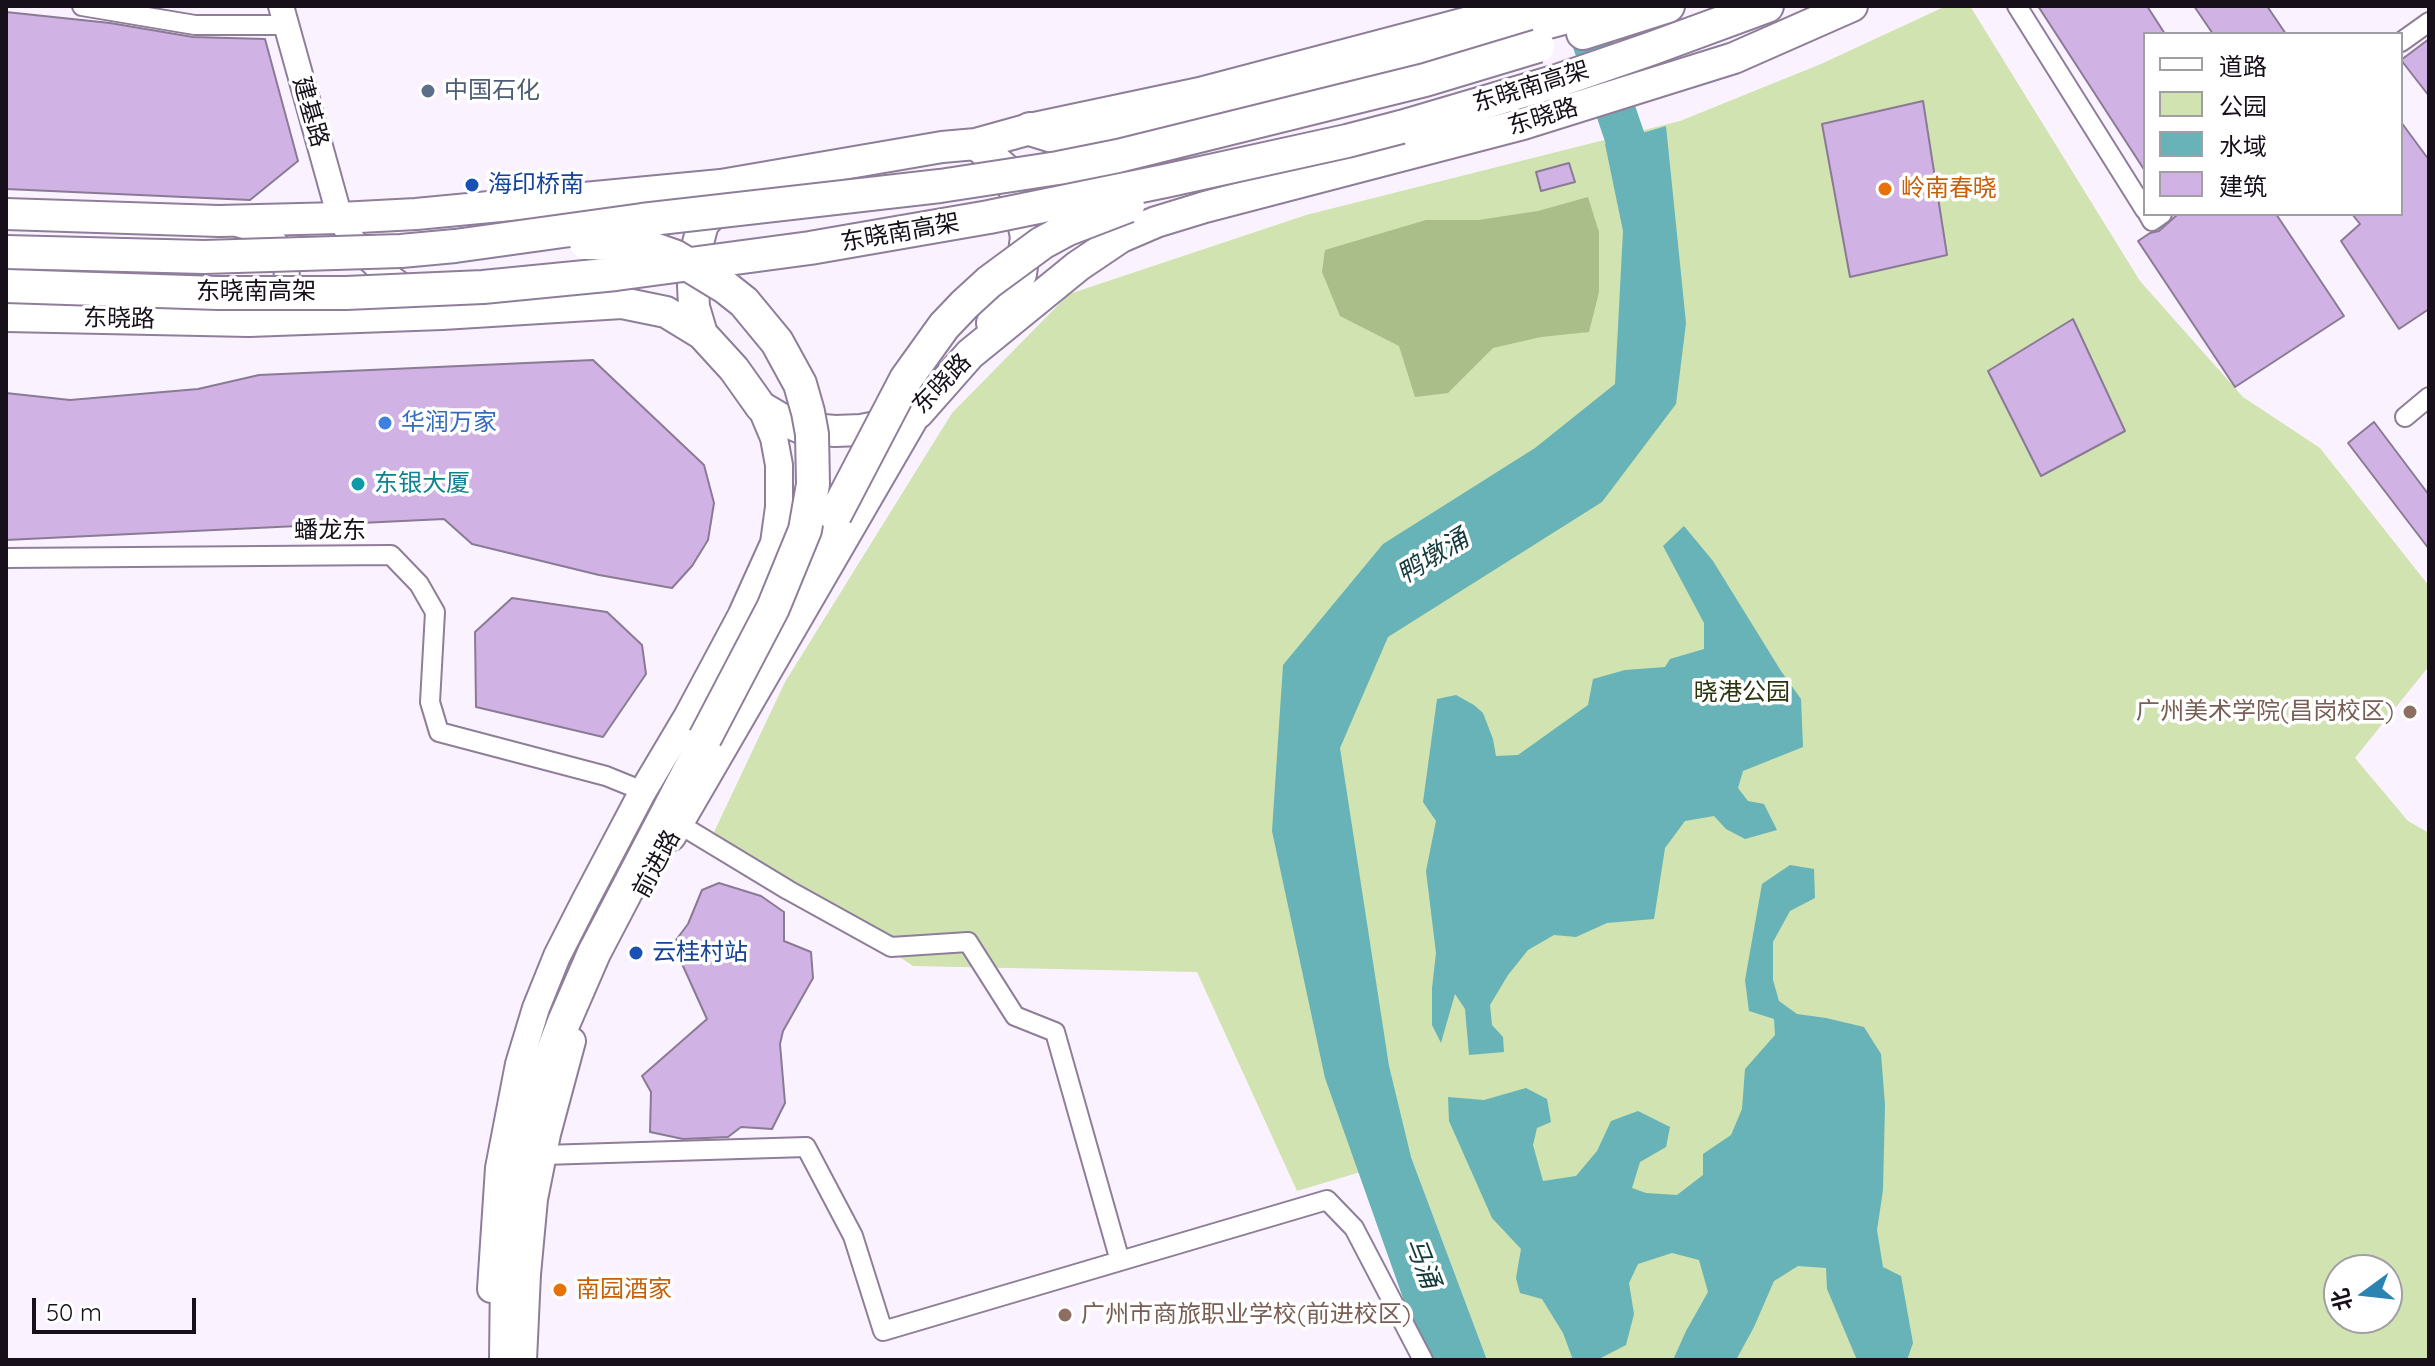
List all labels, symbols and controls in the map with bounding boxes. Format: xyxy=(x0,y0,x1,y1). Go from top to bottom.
legend xyxy=(2143,32,2403,216)
text: 道路 xyxy=(2219,51,2267,81)
street label: 东晓南高架 xyxy=(1469,56,1593,118)
street label: 建基路 xyxy=(286,73,334,151)
place label: 中国石化 xyxy=(444,77,540,105)
marker: 中国石化 xyxy=(419,82,437,100)
text: 公园 xyxy=(2219,91,2267,121)
street label: 东晓路 xyxy=(1504,93,1582,141)
text: 水域 xyxy=(2219,131,2267,161)
place label: 海印桥南 xyxy=(488,171,584,199)
text: 建筑 xyxy=(2219,171,2267,201)
place label: 岭南春晓 xyxy=(1901,175,1997,203)
marker: 海印桥南 xyxy=(463,176,481,194)
marker: 岭南春晓 xyxy=(1876,180,1894,198)
street label: 东晓南高架 xyxy=(838,208,962,258)
street label: 东晓南高架 xyxy=(196,278,316,306)
street label: 东晓路 xyxy=(83,304,155,334)
street label: 东晓路 xyxy=(907,348,977,420)
place label: 华润万家 xyxy=(401,409,497,437)
marker: 华润万家 xyxy=(376,414,394,432)
place label: 东银大厦 xyxy=(374,470,470,498)
marker: 东银大厦 xyxy=(349,475,367,493)
street label: 蟠龙东 xyxy=(294,517,366,545)
water label: 鸭墩涌 xyxy=(1392,523,1474,591)
park label: 晓港公园 xyxy=(1694,679,1790,707)
place label: 广州美术学院(昌岗校区) xyxy=(2136,698,2394,726)
marker: 广州美术学院(昌岗校区) xyxy=(2401,703,2419,721)
street label: 前进路 xyxy=(627,825,687,903)
place label: 云桂村站 xyxy=(652,939,748,967)
marker: 云桂村站 xyxy=(627,944,645,962)
water label: 马涌 xyxy=(1398,1233,1446,1293)
north arrow xyxy=(2323,1254,2403,1334)
place label: 南园酒家 xyxy=(576,1276,672,1304)
marker: 南园酒家 xyxy=(551,1281,569,1299)
scale bar xyxy=(36,1282,200,1332)
text: 北 xyxy=(2325,1285,2358,1314)
text: 50 m xyxy=(46,1297,102,1327)
place label: 广州市商旅职业学校(前进校区) xyxy=(1081,1301,1411,1329)
marker: 广州市商旅职业学校(前进校区) xyxy=(1056,1306,1074,1324)

